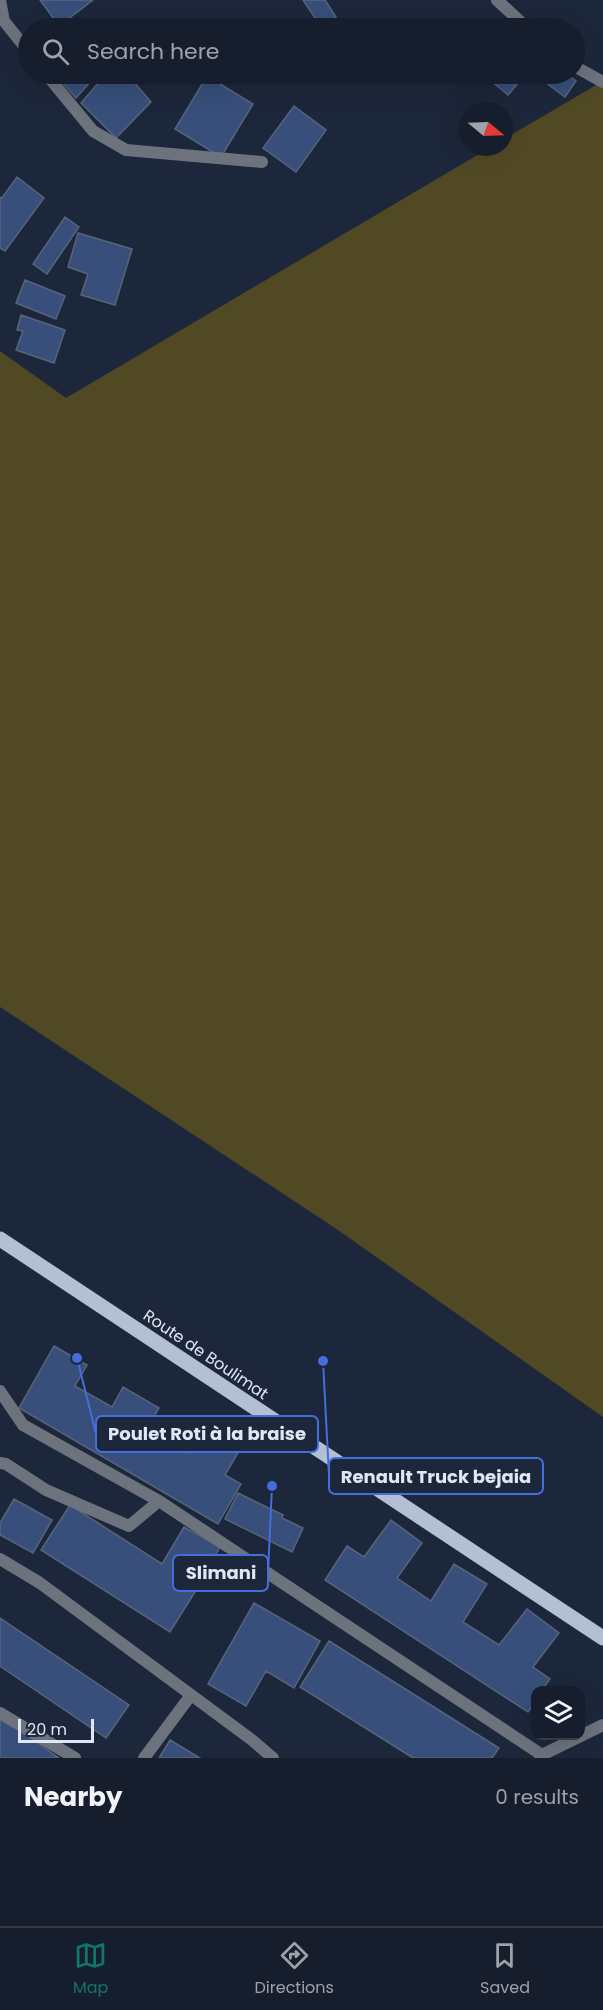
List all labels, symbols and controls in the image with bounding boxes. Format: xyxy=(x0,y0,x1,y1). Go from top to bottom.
search box xyxy=(18,18,585,84)
icon: search xyxy=(39,35,72,68)
text: Search here xyxy=(87,36,220,67)
north arrow xyxy=(459,102,513,156)
street label: Route de Boulimat xyxy=(139,1304,273,1405)
callout: Poulet Roti à la braise xyxy=(96,1416,318,1452)
text: Poulet Roti à la braise xyxy=(108,1421,306,1446)
callout: Renault Truck bejaia xyxy=(329,1458,543,1494)
text: Renault Truck bejaia xyxy=(341,1464,531,1489)
callout: Slimani xyxy=(173,1555,268,1591)
text: Slimani xyxy=(186,1560,256,1585)
map controls xyxy=(531,1686,585,1740)
button: layers xyxy=(531,1686,585,1740)
scale bar xyxy=(18,1716,94,1744)
text: 20 m xyxy=(27,1718,67,1741)
text: Nearby xyxy=(24,1779,122,1815)
text: 0 results xyxy=(495,1783,579,1811)
tab: Map xyxy=(73,1939,108,2000)
tab: Directions xyxy=(255,1939,334,2000)
tab: Saved xyxy=(480,1939,530,2000)

